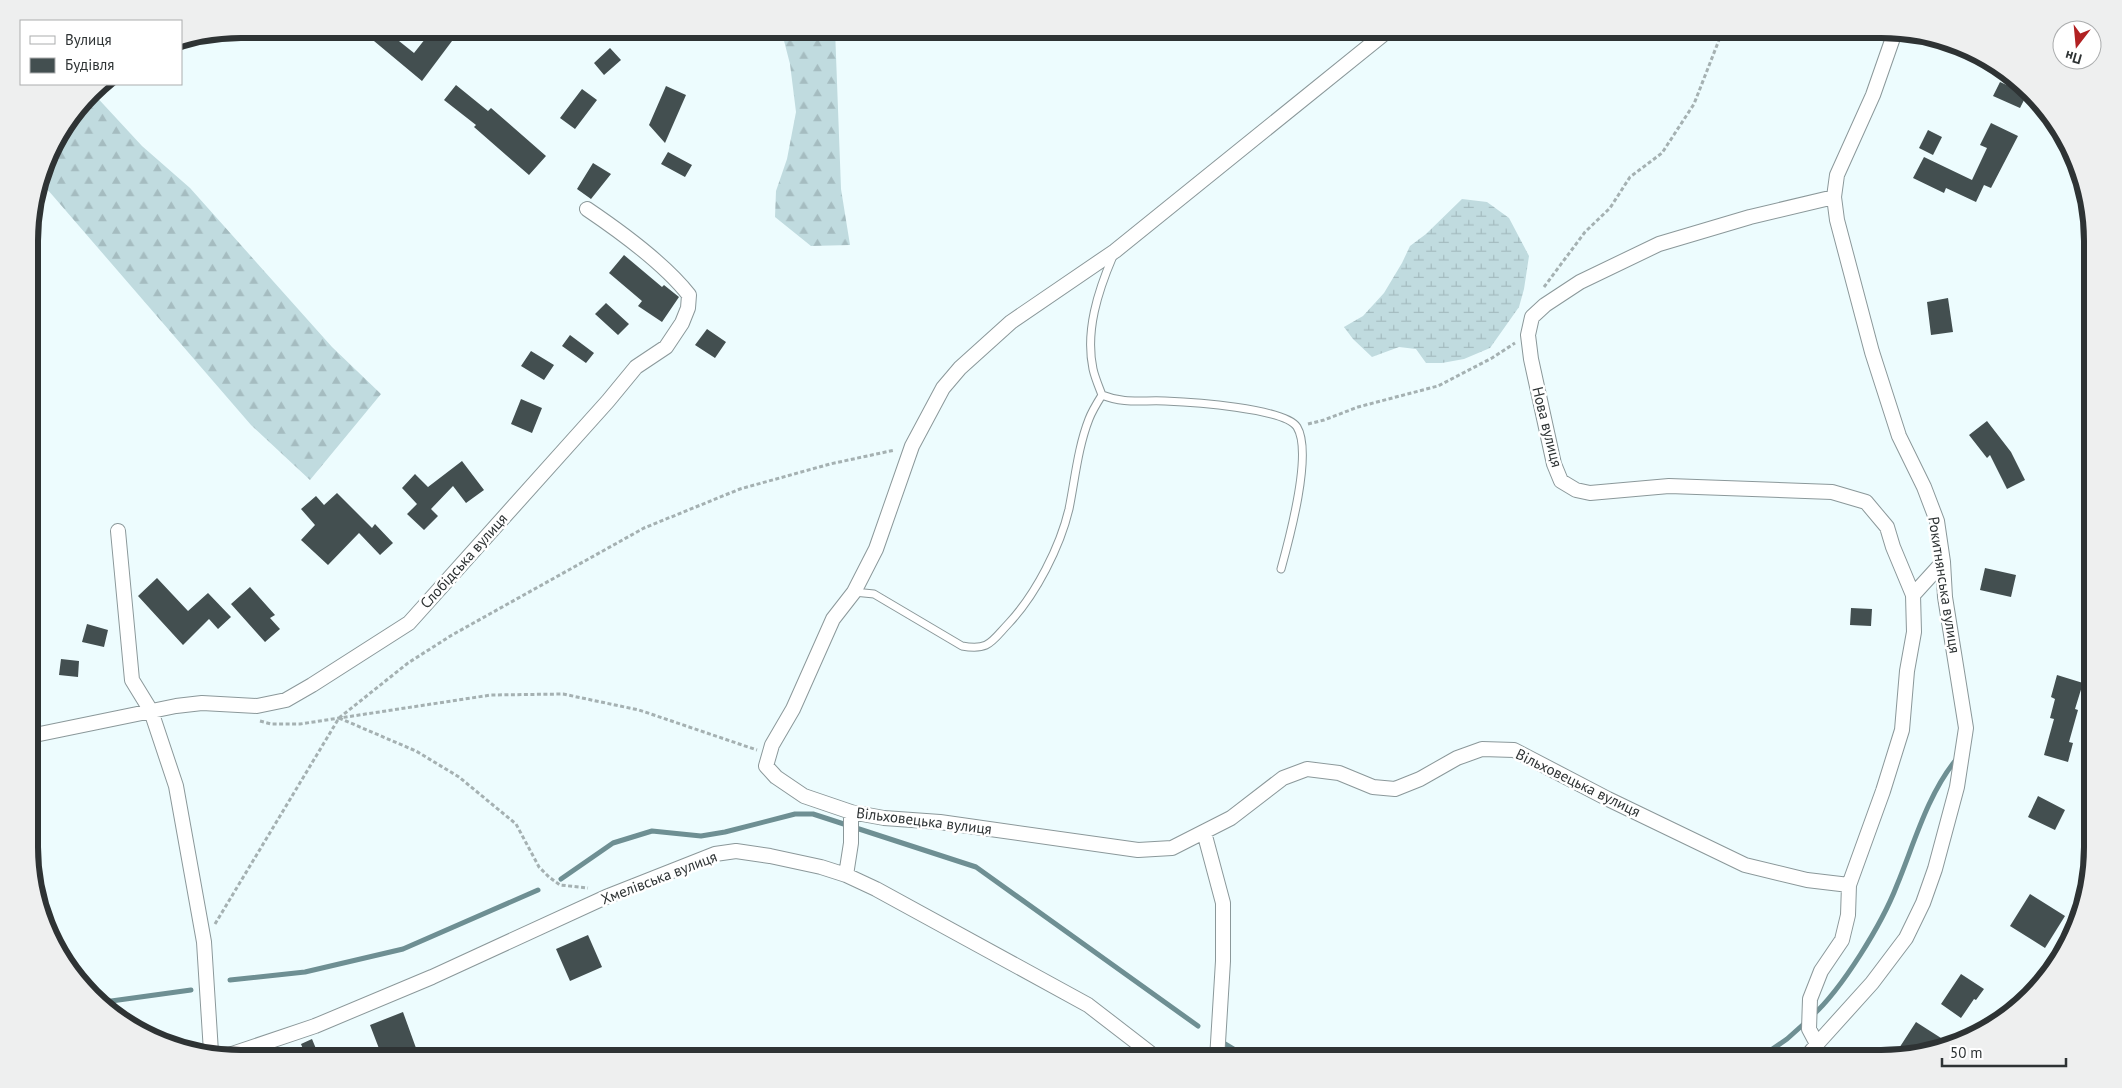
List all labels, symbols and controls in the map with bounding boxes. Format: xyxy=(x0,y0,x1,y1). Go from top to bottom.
legend xyxy=(20,20,182,85)
north arrow xyxy=(2052,20,2102,70)
text: Вулиця xyxy=(65,30,112,49)
text: Пн xyxy=(2063,47,2084,68)
text: Будівля xyxy=(65,55,114,74)
street label: Нова вулиця xyxy=(1528,385,1567,469)
street label: Слобідська вулиця xyxy=(416,509,511,612)
street label: Рокитнянська вулиця xyxy=(1924,515,1965,655)
street label: Вільховецька вулиця xyxy=(1513,744,1644,821)
street label: Вільховецька вулиця xyxy=(855,803,993,838)
street label: Хмелівська вулиця xyxy=(598,847,720,908)
scale bar xyxy=(1942,1036,2066,1068)
text: 50 m xyxy=(1950,1043,1983,1062)

